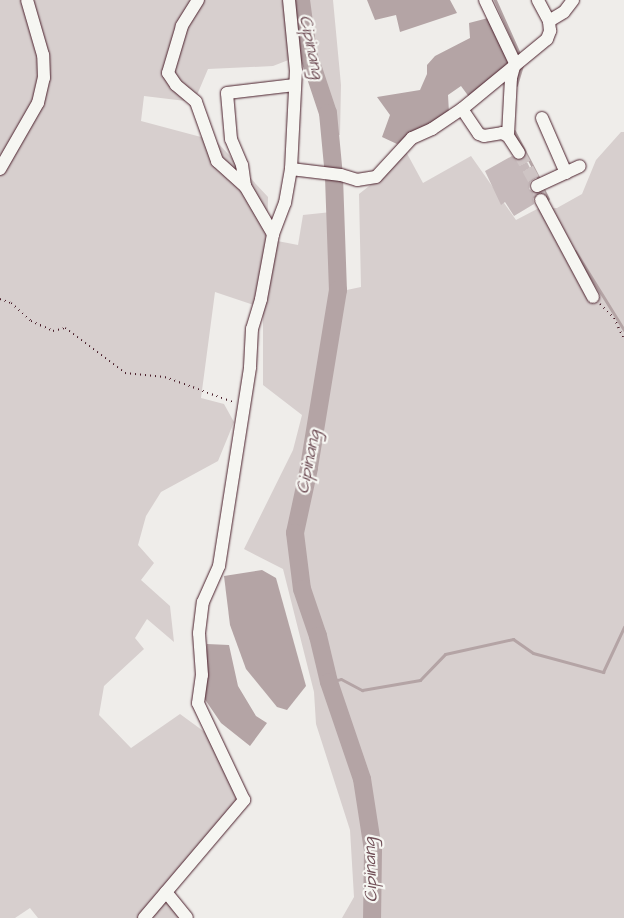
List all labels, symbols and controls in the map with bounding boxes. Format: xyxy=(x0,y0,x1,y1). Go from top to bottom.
water label: Cipinang xyxy=(294,13,328,81)
water label: Cipinang xyxy=(292,428,326,496)
water label: Cipinang xyxy=(359,837,383,903)

